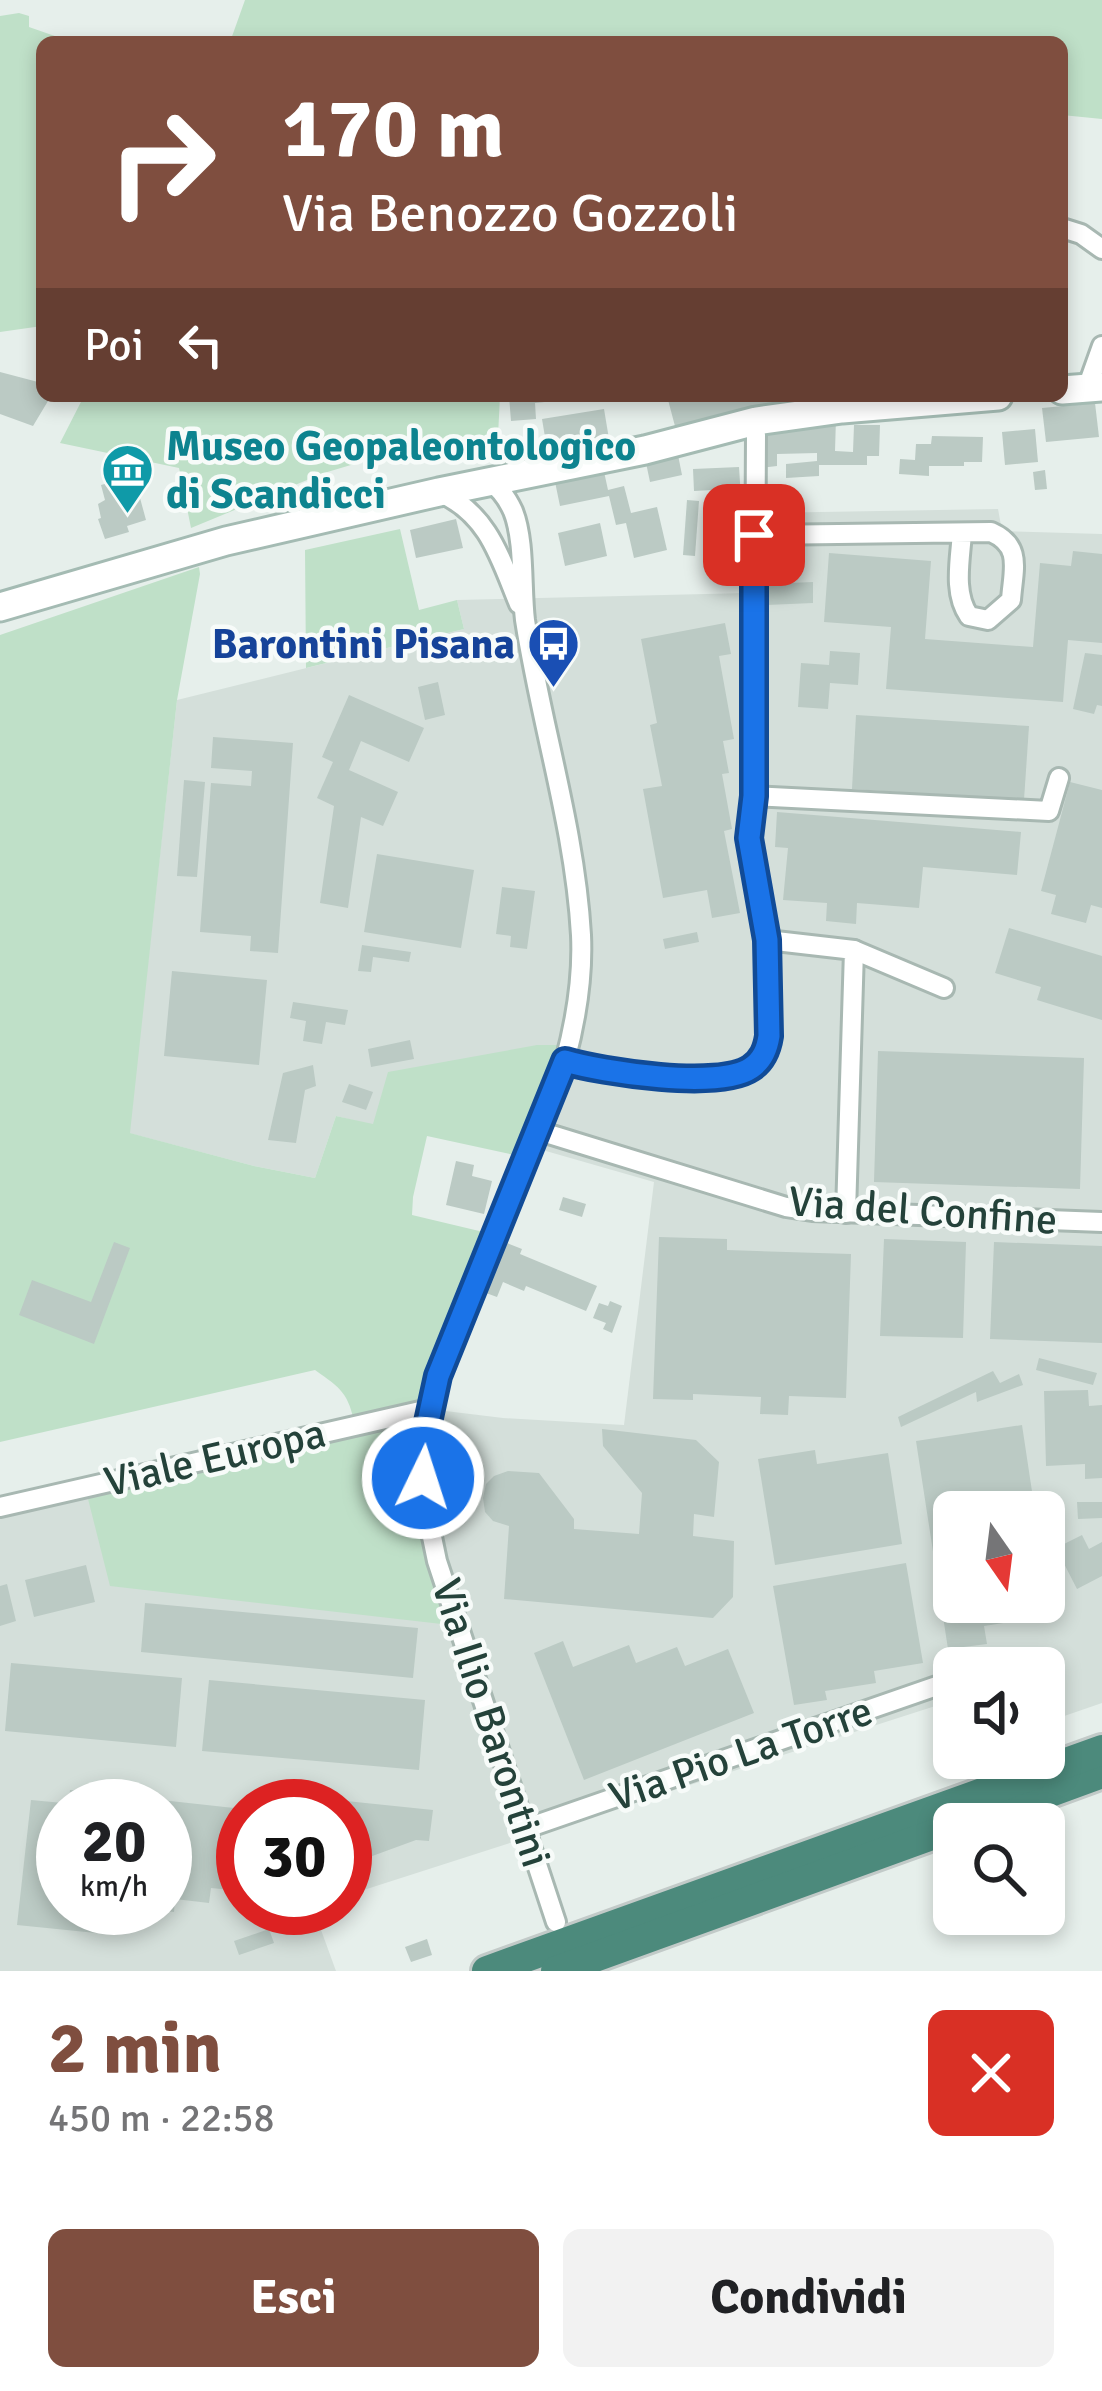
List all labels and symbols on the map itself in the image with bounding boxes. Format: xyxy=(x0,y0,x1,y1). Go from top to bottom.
place label: Museo Geopaleontologico di Scandicci xyxy=(166,421,636,520)
museum icon: Museo Geopaleontologico di Scandicci xyxy=(99,442,155,516)
pin xyxy=(703,484,805,586)
bus stop icon: Barontini Pisana xyxy=(526,616,582,690)
place label: Barontini Pisana xyxy=(212,619,515,670)
street label: Via del Confine xyxy=(787,1176,1059,1246)
street label: Viale Europa xyxy=(100,1408,330,1508)
position arrow xyxy=(360,1415,486,1541)
north arrow xyxy=(933,1491,1065,1623)
street label: Via Ilio Barontini xyxy=(420,1573,562,1873)
street label: Via Pio La Torre xyxy=(603,1685,879,1823)
speed limit sign: 30 xyxy=(216,1779,372,1935)

